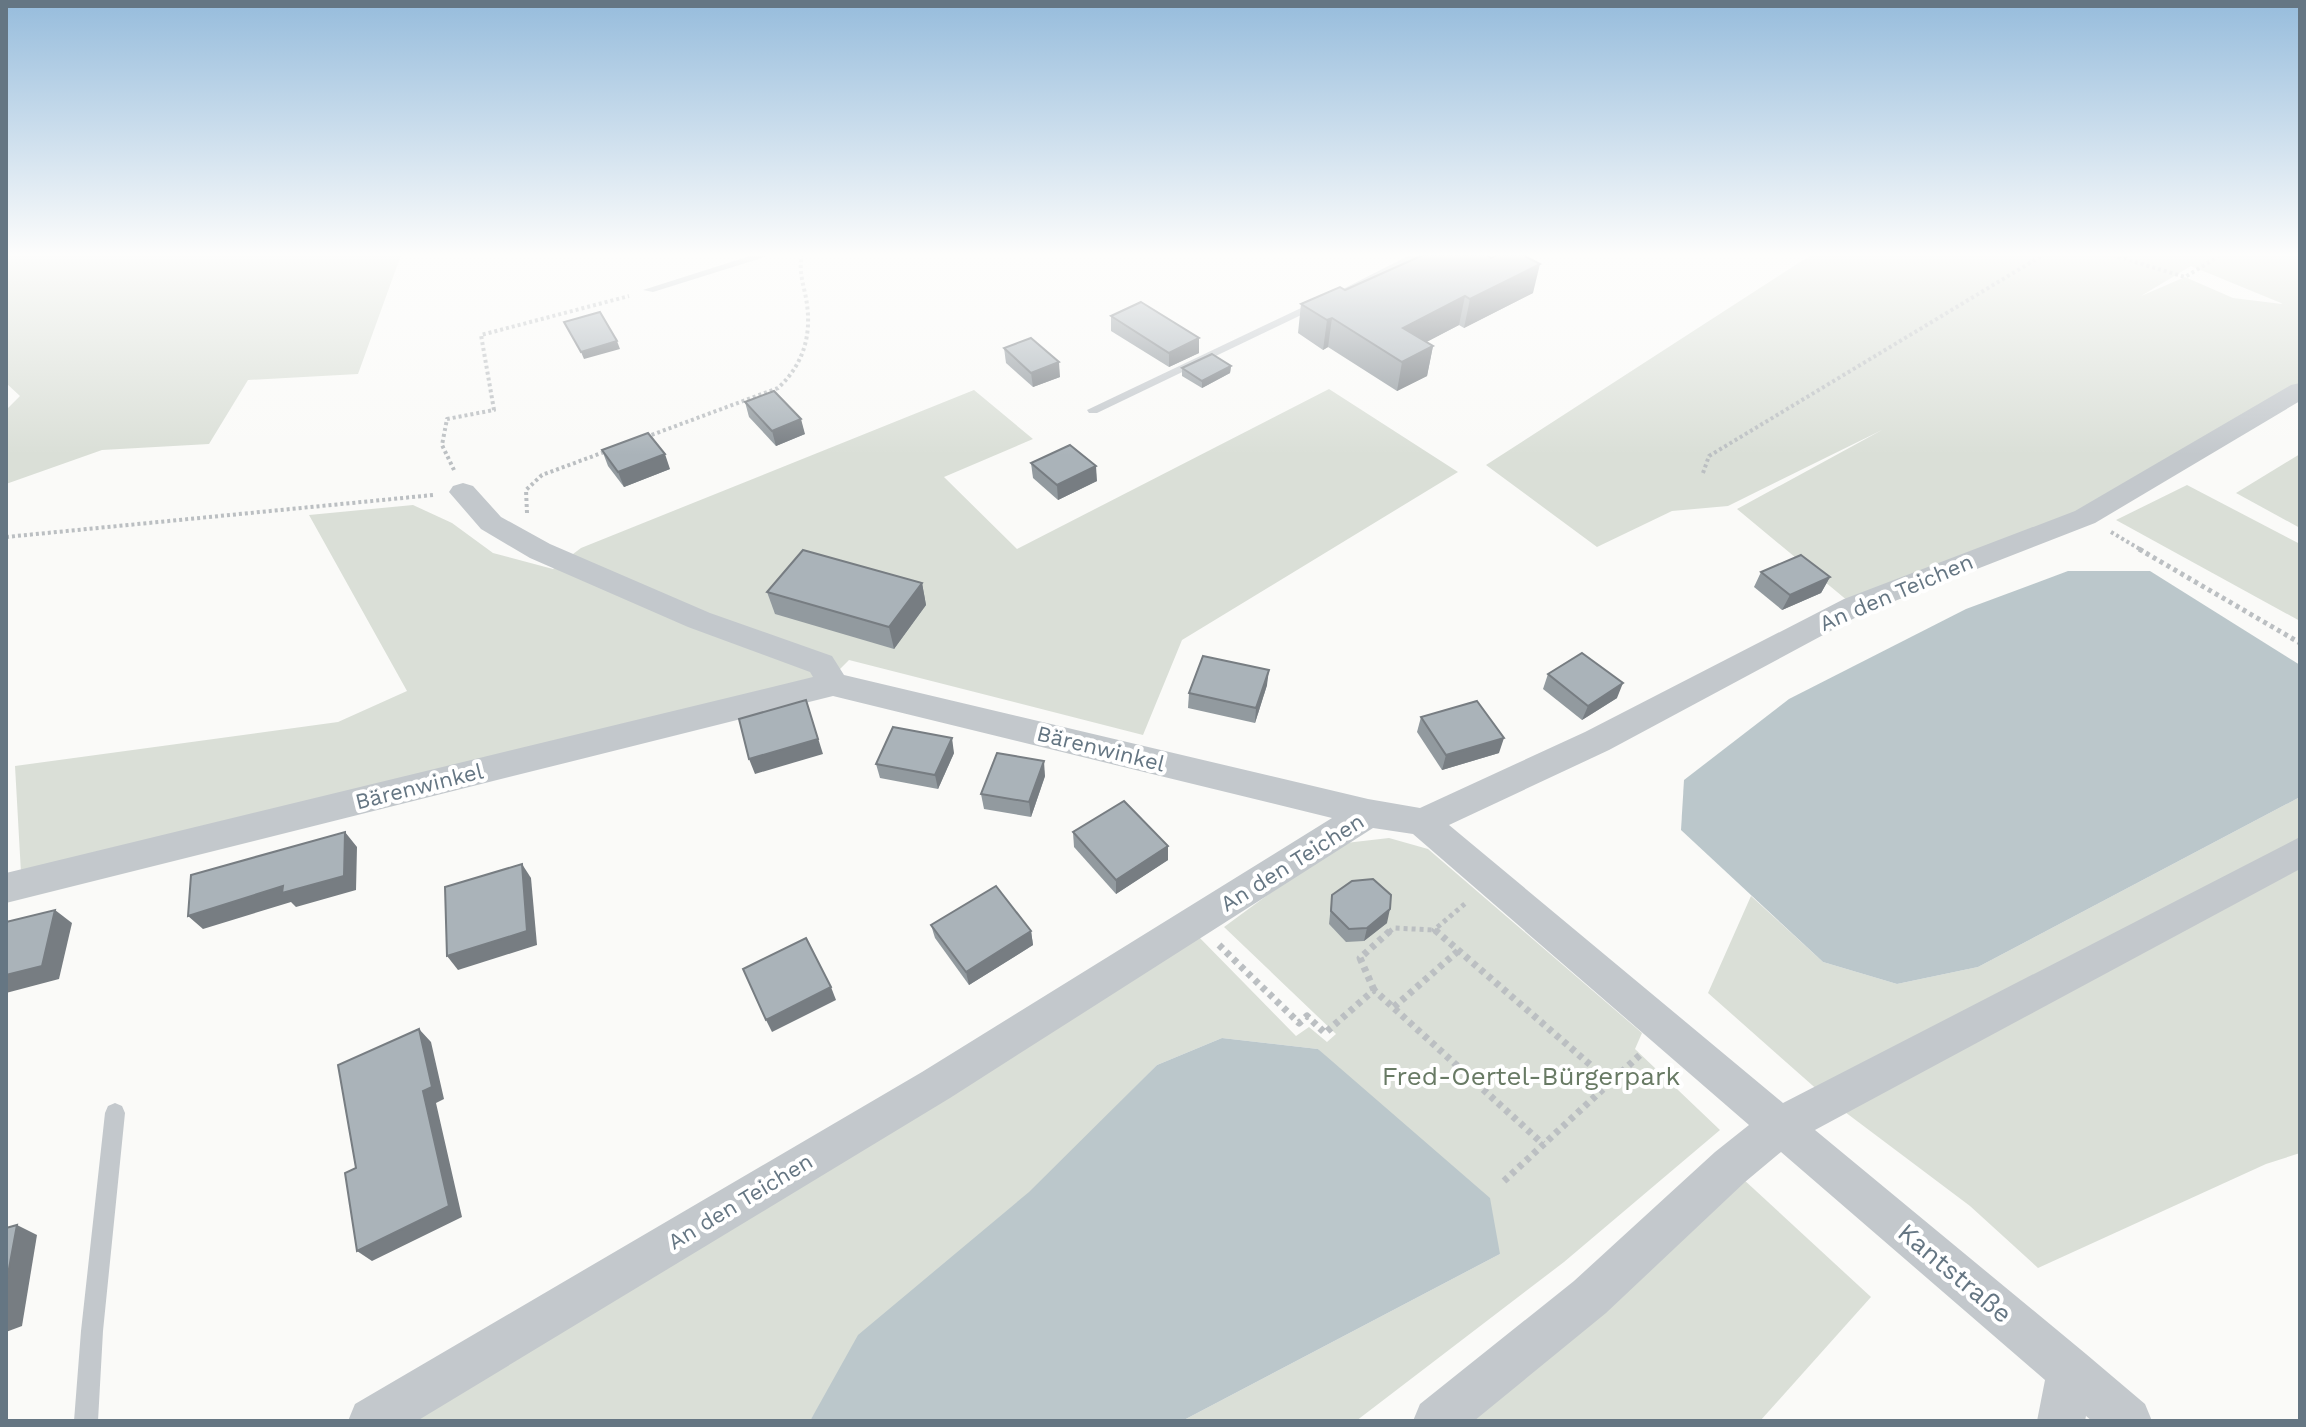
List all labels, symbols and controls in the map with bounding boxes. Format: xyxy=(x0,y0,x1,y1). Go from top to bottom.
street label: An den Teichen xyxy=(1816,549,1977,636)
street label: Bärenwinkel xyxy=(1034,721,1168,777)
street label: Bärenwinkel xyxy=(353,758,486,814)
street label: An den Teichen xyxy=(1216,808,1369,917)
park label: Fred-Oertel-Bürgerpark xyxy=(1382,1061,1681,1091)
street label: An den Teichen xyxy=(663,1148,817,1254)
street label: Kantstraße xyxy=(1892,1217,2018,1329)

